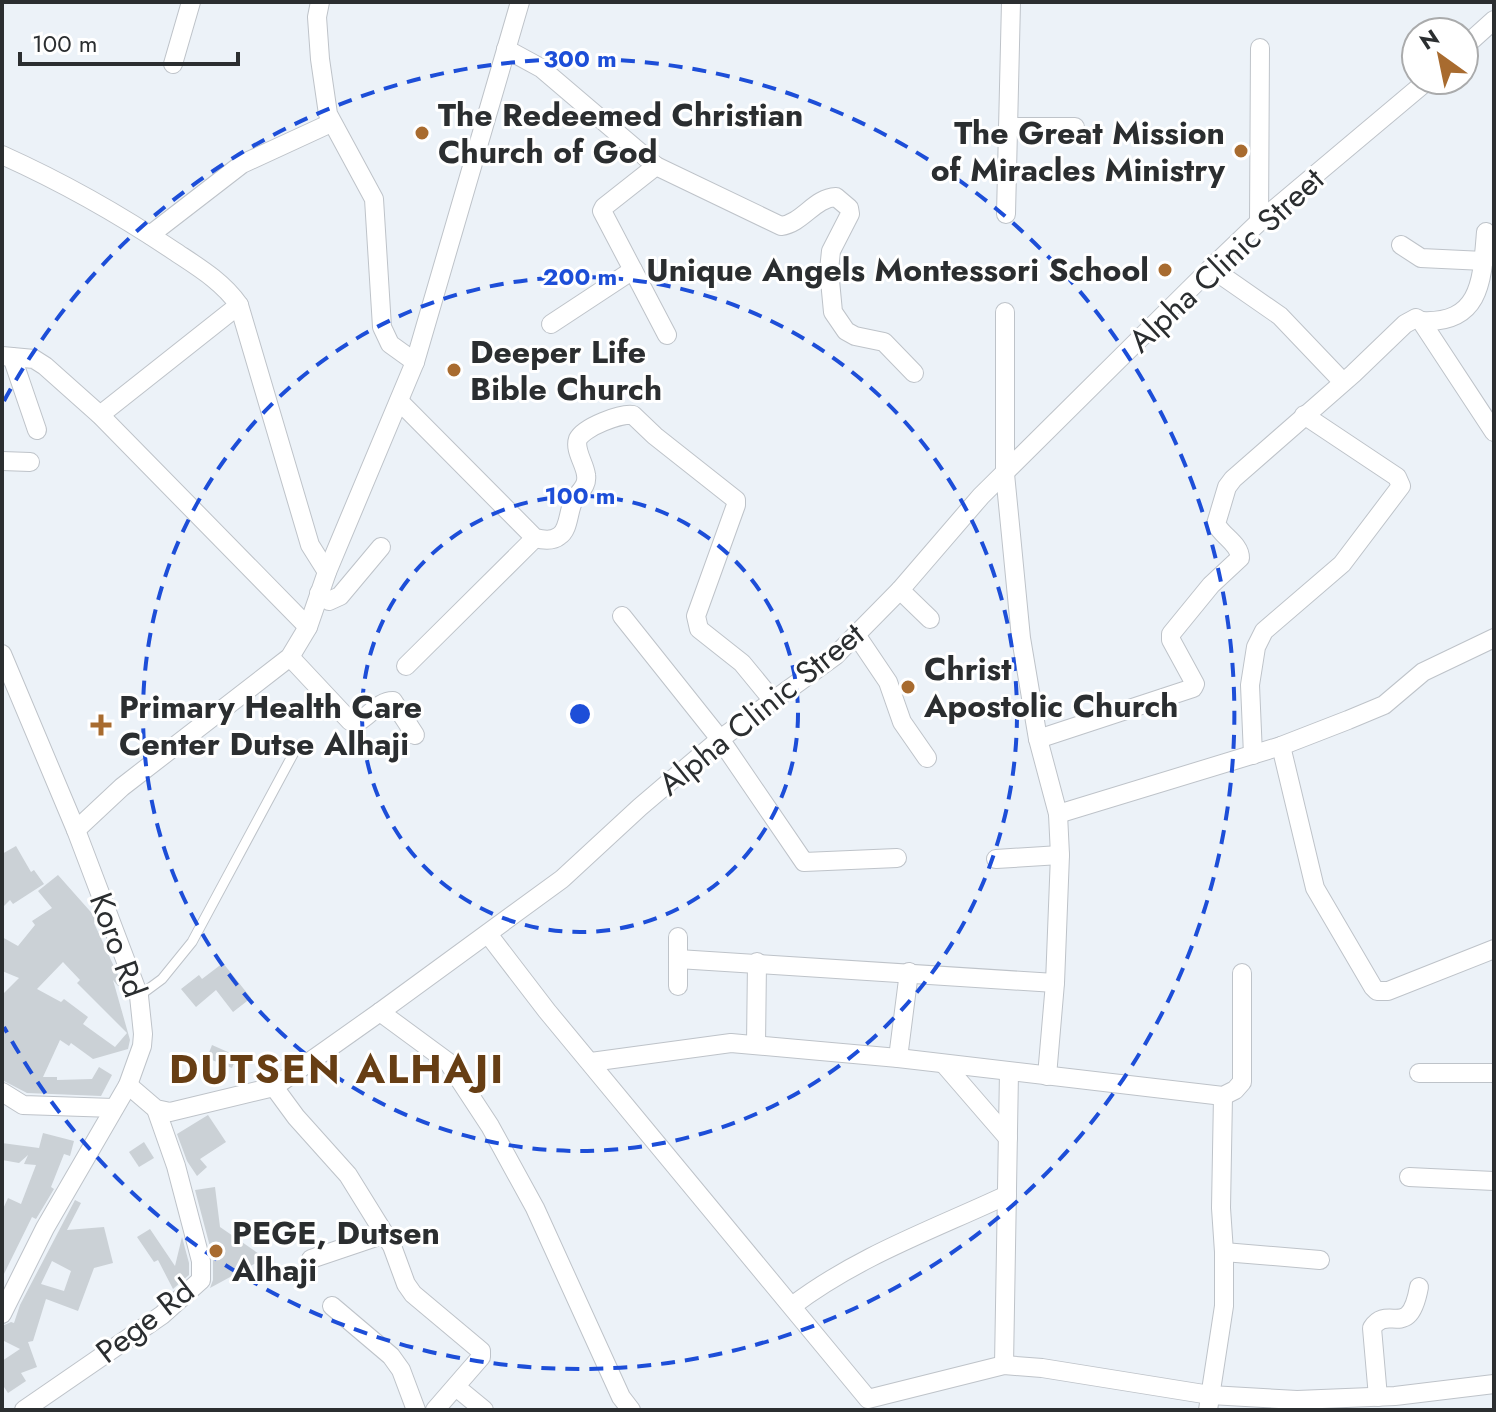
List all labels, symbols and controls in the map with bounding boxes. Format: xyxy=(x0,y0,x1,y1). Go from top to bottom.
scale bar xyxy=(20,16,238,66)
north arrow xyxy=(1400,16,1480,96)
text: N xyxy=(1413,21,1445,57)
text: 100 m xyxy=(32,26,98,61)
text: 300 m xyxy=(543,41,617,76)
place label: The Redeemed Christian Church of God xyxy=(438,92,803,175)
place label: The Great Mission of Miracles Ministry xyxy=(931,110,1225,193)
marker: The Redeemed Christian Church of God xyxy=(413,124,431,142)
marker: The Great Mission of Miracles Ministry xyxy=(1232,142,1250,160)
street label: Alpha Clinic Street xyxy=(1118,157,1334,363)
place label: Unique Angels Montessori School xyxy=(646,247,1149,293)
text: 200 m xyxy=(543,259,617,294)
marker: Unique Angels Montessori School xyxy=(1156,261,1174,279)
place label: Deeper Life Bible Church xyxy=(470,329,662,412)
marker: Deeper Life Bible Church xyxy=(445,361,463,379)
text: 100 m xyxy=(545,478,615,513)
street label: Alpha Clinic Street xyxy=(648,611,874,806)
place label: Christ Apostolic Church xyxy=(923,646,1178,729)
marker: Christ Apostolic Church xyxy=(899,678,917,696)
place label: Primary Health Care Center Dutse Alhaji xyxy=(119,684,422,767)
centre of rings xyxy=(566,700,594,728)
marker: Primary Health Care Center Dutse Alhaji xyxy=(90,714,112,736)
street label: Koro Rd xyxy=(78,886,158,1004)
district label: DUTSEN ALHAJI xyxy=(169,1040,505,1098)
place label: PEGE, Dutsen Alhaji xyxy=(231,1210,440,1293)
marker: PEGE, Dutsen Alhaji xyxy=(207,1242,225,1260)
street label: Pege Rd xyxy=(86,1268,204,1374)

